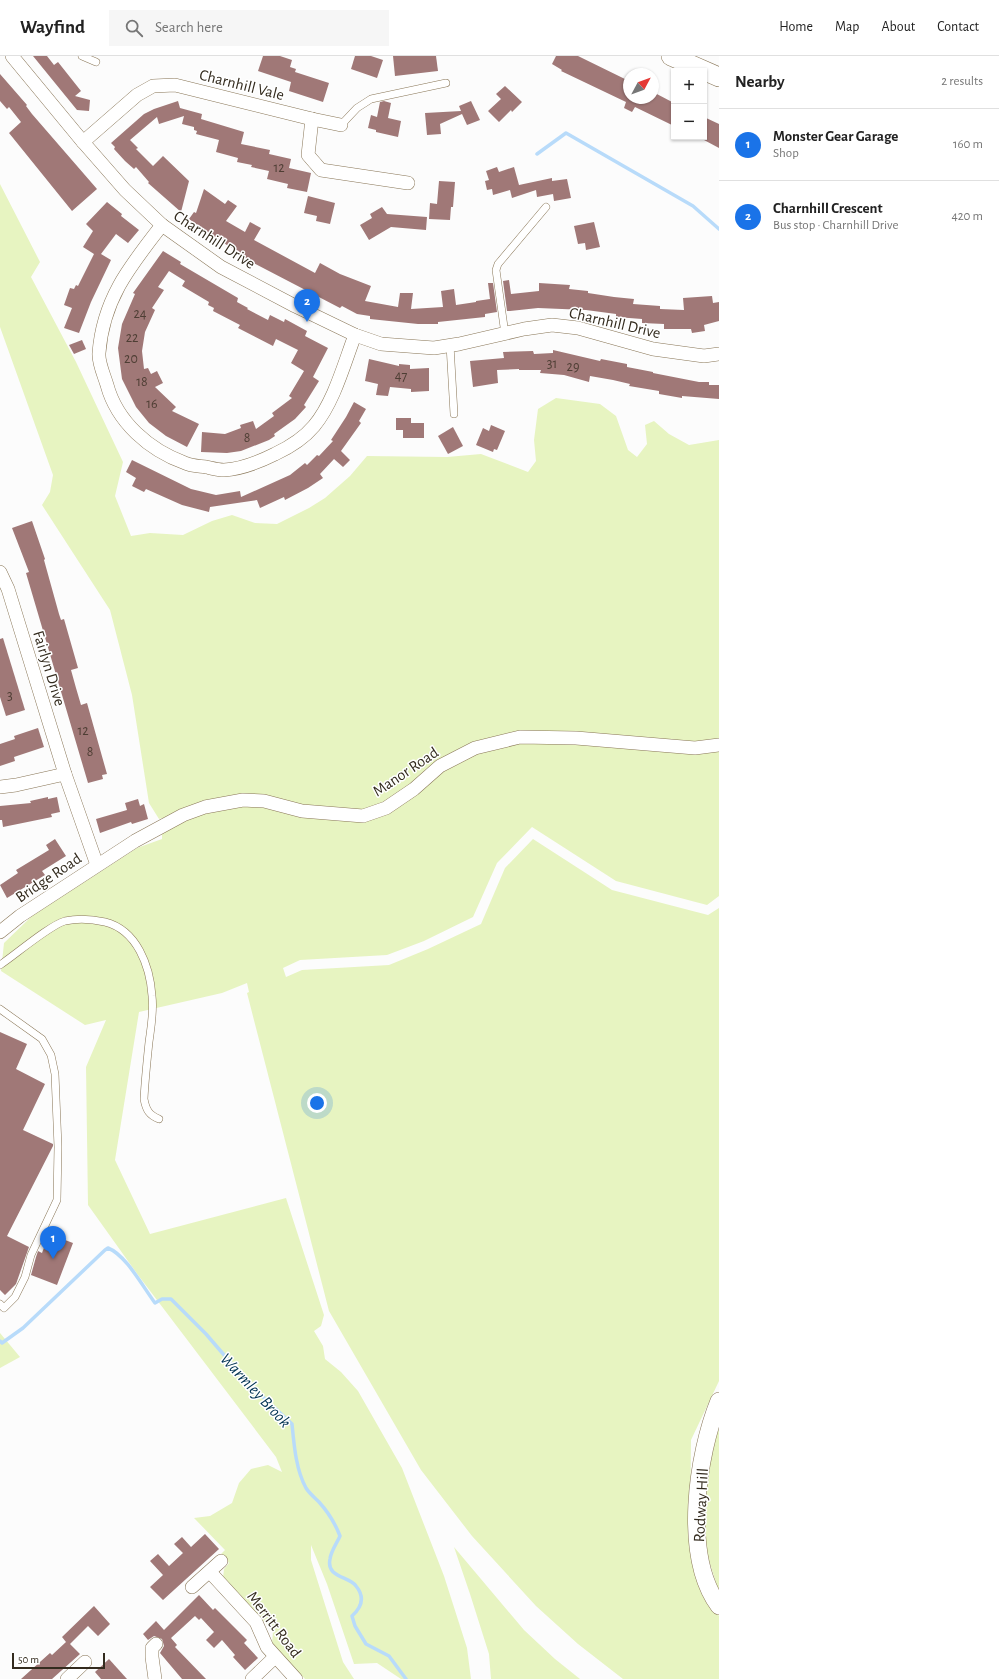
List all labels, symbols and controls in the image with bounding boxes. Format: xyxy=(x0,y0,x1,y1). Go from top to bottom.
search box xyxy=(109,10,389,46)
icon: search xyxy=(123,17,145,39)
text: Wayfind xyxy=(20,18,85,37)
text: Search here xyxy=(155,20,223,35)
text: Home xyxy=(779,20,813,34)
text: Map xyxy=(835,20,859,34)
text: About xyxy=(881,20,915,34)
text: Contact xyxy=(937,20,979,34)
street label: Charnhill Vale xyxy=(198,67,286,103)
north arrow xyxy=(623,68,659,104)
map controls xyxy=(671,68,707,140)
button: + xyxy=(671,68,707,104)
text: Nearby xyxy=(735,73,785,90)
text: 2 results xyxy=(941,75,983,88)
button: − xyxy=(671,104,707,140)
text: Monster Gear Garage xyxy=(773,129,898,144)
text: 1 xyxy=(746,138,750,151)
text: 160 m xyxy=(953,138,983,151)
text: Shop xyxy=(773,147,799,160)
house number: 12 xyxy=(273,161,285,175)
text: Charnhill Crescent xyxy=(773,201,883,216)
street label: Charnhill Drive xyxy=(171,208,258,272)
text: 2 xyxy=(745,210,751,223)
text: 420 m xyxy=(951,210,983,223)
text: Bus stop · Charnhill Drive xyxy=(773,219,898,232)
pin: 2 xyxy=(294,289,320,322)
street label: Charnhill Drive xyxy=(568,305,662,341)
house number: 24 xyxy=(133,307,147,321)
house number: 22 xyxy=(126,331,138,345)
house number: 20 xyxy=(124,352,138,366)
house number: 31 xyxy=(547,357,557,371)
house number: 29 xyxy=(567,360,579,374)
house number: 47 xyxy=(395,369,407,383)
house number: 18 xyxy=(136,375,148,389)
house number: 16 xyxy=(146,397,158,411)
house number: 8 xyxy=(244,431,250,445)
street label: Fairlyn Drive xyxy=(29,629,68,708)
house number: 3 xyxy=(7,689,13,703)
house number: 12 xyxy=(77,724,89,738)
street label: Manor Road xyxy=(370,744,441,800)
house number: 8 xyxy=(87,745,93,759)
street label: Bridge Road xyxy=(13,850,84,906)
your location xyxy=(307,1093,327,1113)
pin: 1 xyxy=(40,1226,66,1259)
water label: Warmley Brook xyxy=(217,1350,294,1431)
street label: Rodway Hill xyxy=(691,1468,712,1543)
street label: Merritt Road xyxy=(244,1588,304,1661)
scale bar xyxy=(12,1651,105,1670)
text: 50 m xyxy=(18,1654,39,1665)

